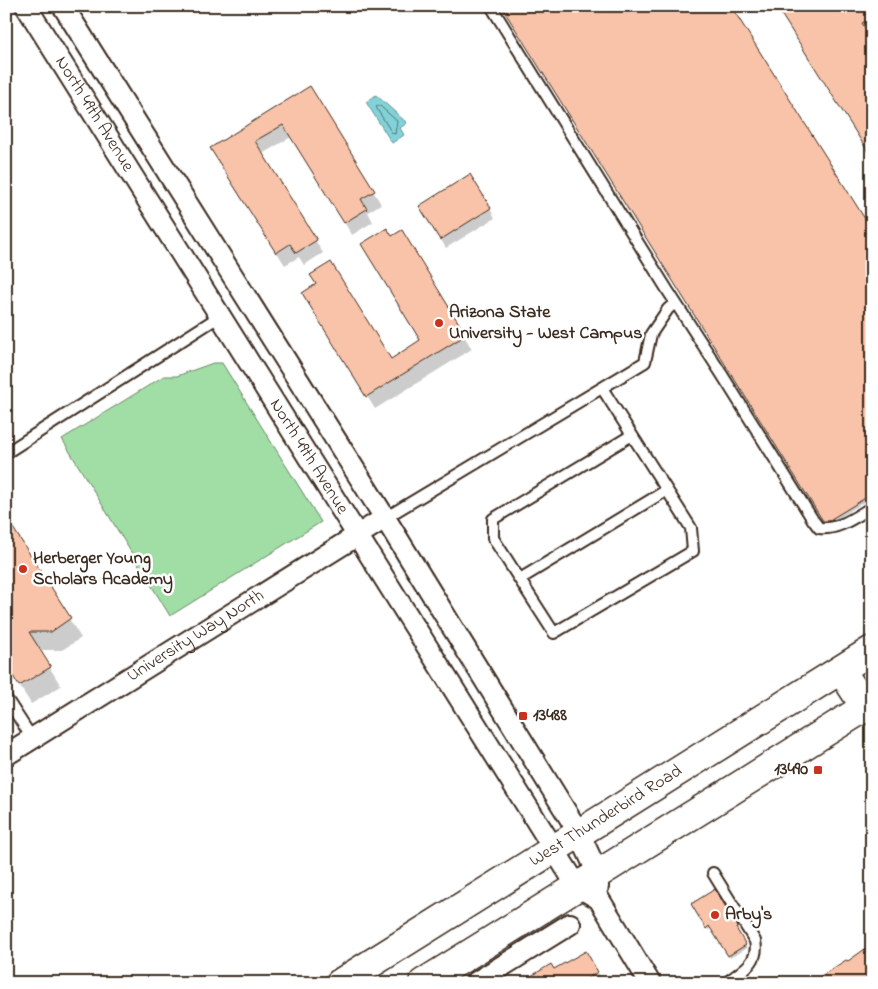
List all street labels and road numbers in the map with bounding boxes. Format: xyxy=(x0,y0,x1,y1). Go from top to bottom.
street label: North 49th Avenue xyxy=(48,52,140,178)
street label: North 49th Avenue xyxy=(262,394,355,521)
street label: University Way North xyxy=(122,583,270,689)
street label: West Thunderbird Road xyxy=(525,759,688,874)

